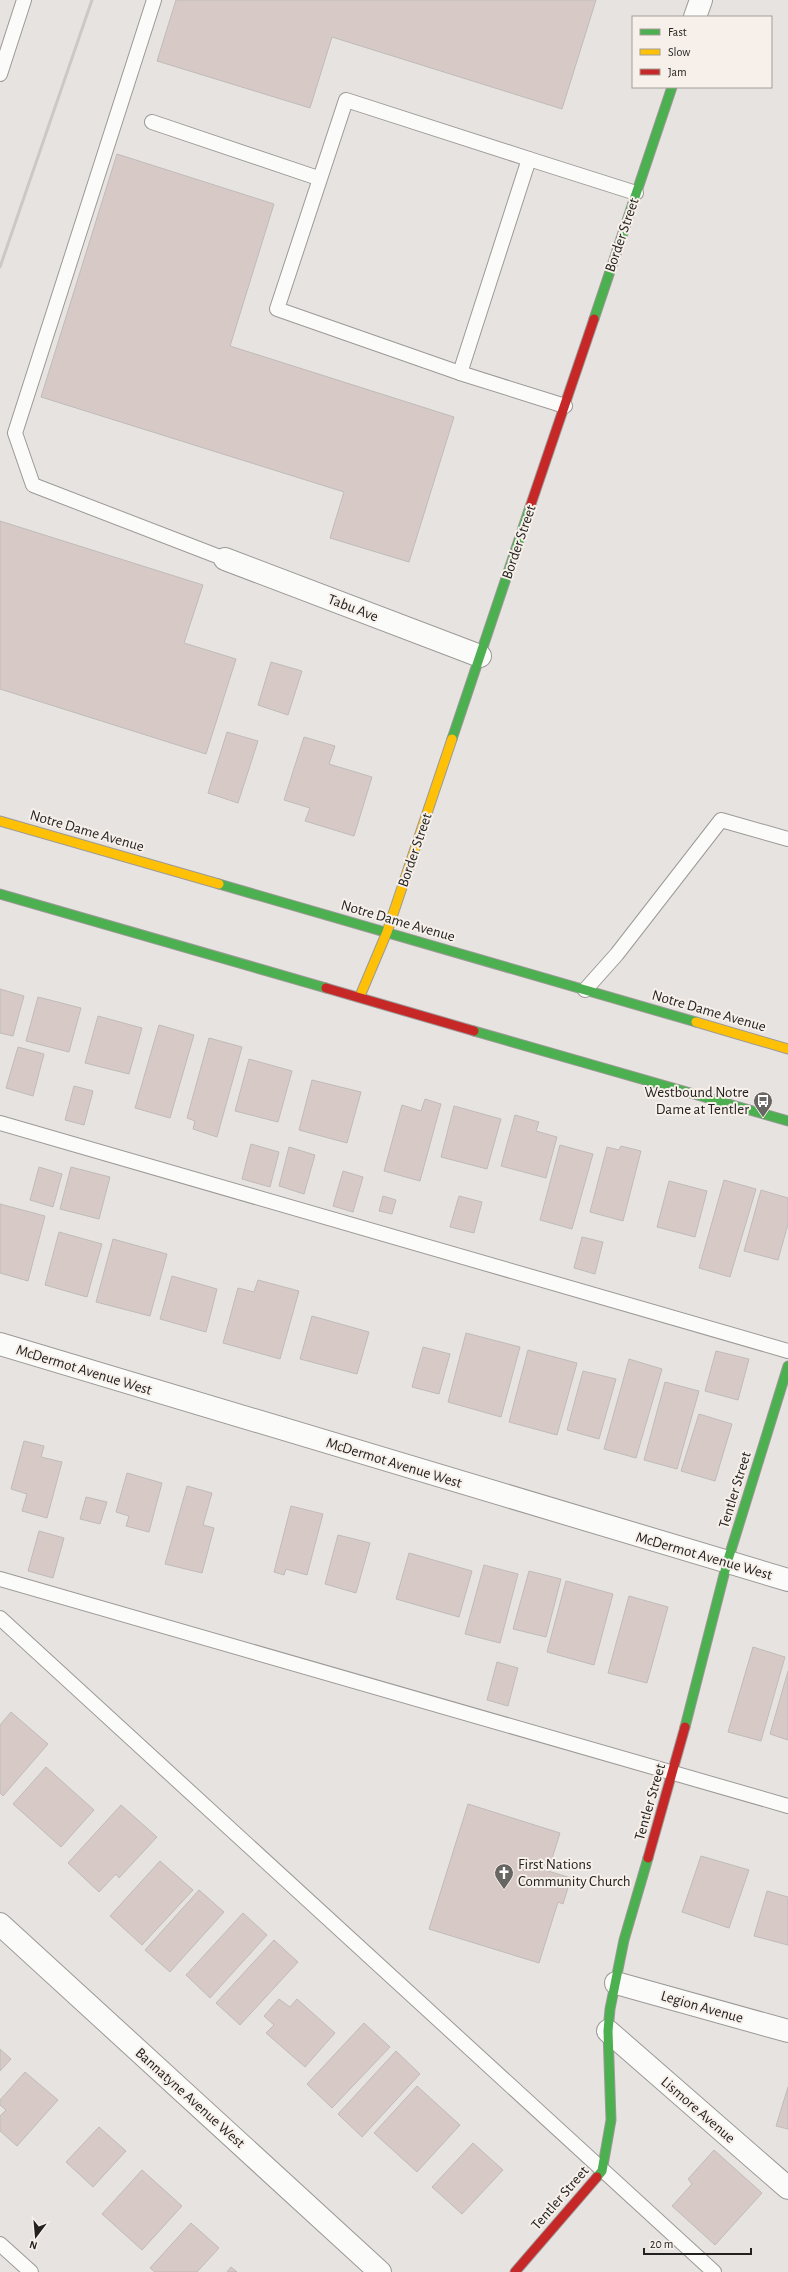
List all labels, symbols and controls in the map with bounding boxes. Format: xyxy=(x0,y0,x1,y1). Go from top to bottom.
legend xyxy=(632,16,772,88)
text: Fast xyxy=(668,26,687,38)
text: Slow xyxy=(668,46,690,58)
text: Jam xyxy=(668,66,687,78)
street label: Border Street xyxy=(602,196,642,274)
street label: Border Street xyxy=(499,503,539,581)
street label: Tabu Ave xyxy=(326,592,380,624)
street label: Notre Dame Avenue xyxy=(28,808,146,854)
street label: Border Street xyxy=(395,811,435,889)
street label: Notre Dame Avenue xyxy=(339,898,457,944)
street label: Notre Dame Avenue xyxy=(650,988,768,1034)
place label: Westbound Notre Dame at Tentler xyxy=(645,1085,749,1117)
bus stop icon: Westbound Notre Dame at Tentler xyxy=(752,1090,774,1118)
street label: McDermot Avenue West xyxy=(14,1342,154,1398)
street label: McDermot Avenue West xyxy=(324,1435,464,1491)
street label: Tentler Street xyxy=(716,1450,754,1530)
street label: McDermot Avenue West xyxy=(634,1529,774,1583)
street label: Tentler Street xyxy=(632,1762,668,1842)
place label: First Nations Community Church xyxy=(518,1857,631,1889)
church icon: First Nations Community Church xyxy=(493,1862,515,1890)
street label: Legion Avenue xyxy=(659,1988,745,2026)
street label: Bannatyne Avenue West xyxy=(132,2045,248,2151)
street label: Lismore Avenue xyxy=(658,2074,738,2146)
street label: Tentler Street xyxy=(528,2163,592,2233)
north arrow xyxy=(16,2216,56,2256)
scale bar xyxy=(644,2230,751,2256)
text: 20 m xyxy=(650,2238,673,2250)
text: N xyxy=(28,2239,39,2251)

